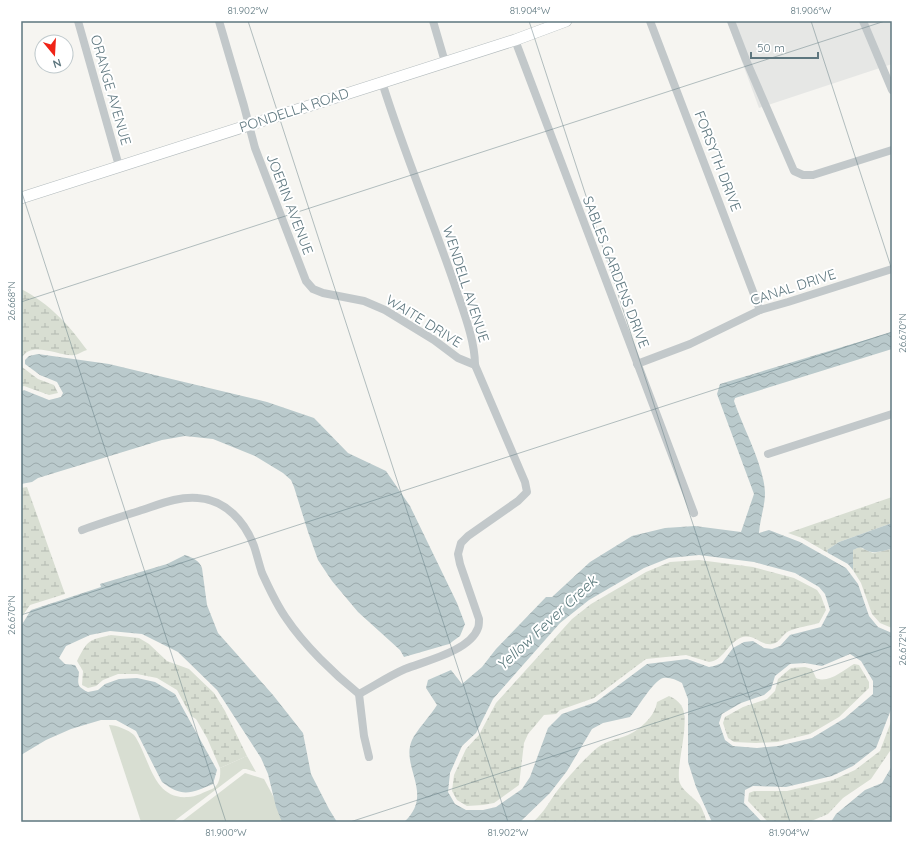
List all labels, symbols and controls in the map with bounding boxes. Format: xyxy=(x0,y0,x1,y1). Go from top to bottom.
text: 81.902°W xyxy=(228,4,269,17)
text: 81.904°W xyxy=(510,4,551,17)
text: 81.906°W xyxy=(791,4,832,17)
street label: ORANGE AVENUE xyxy=(87,33,135,147)
north arrow xyxy=(34,34,74,74)
scale bar xyxy=(751,34,818,60)
text: 50 m xyxy=(757,40,785,55)
text: N xyxy=(51,56,63,71)
street label: PONDELLA ROAD xyxy=(237,84,351,136)
street label: FORSYTH DRIVE xyxy=(691,108,745,214)
street label: JOERIN AVENUE xyxy=(262,151,318,257)
street label: SABLES GARDENS DRIVE xyxy=(579,193,653,351)
street label: WENDELL AVENUE xyxy=(439,223,493,345)
street label: CANAL DRIVE xyxy=(748,265,838,309)
text: 26.668°N xyxy=(5,281,18,321)
street label: WAITE DRIVE xyxy=(383,291,465,351)
text: 26.670°N xyxy=(896,313,909,353)
water label: Yellow Fever Creek xyxy=(492,570,602,674)
text: 26.670°N xyxy=(5,595,18,635)
text: 26.672°N xyxy=(896,626,909,666)
text: 81.900°W xyxy=(205,826,247,839)
text: 81.902°W xyxy=(488,826,529,839)
text: 81.904°W xyxy=(769,826,810,839)

